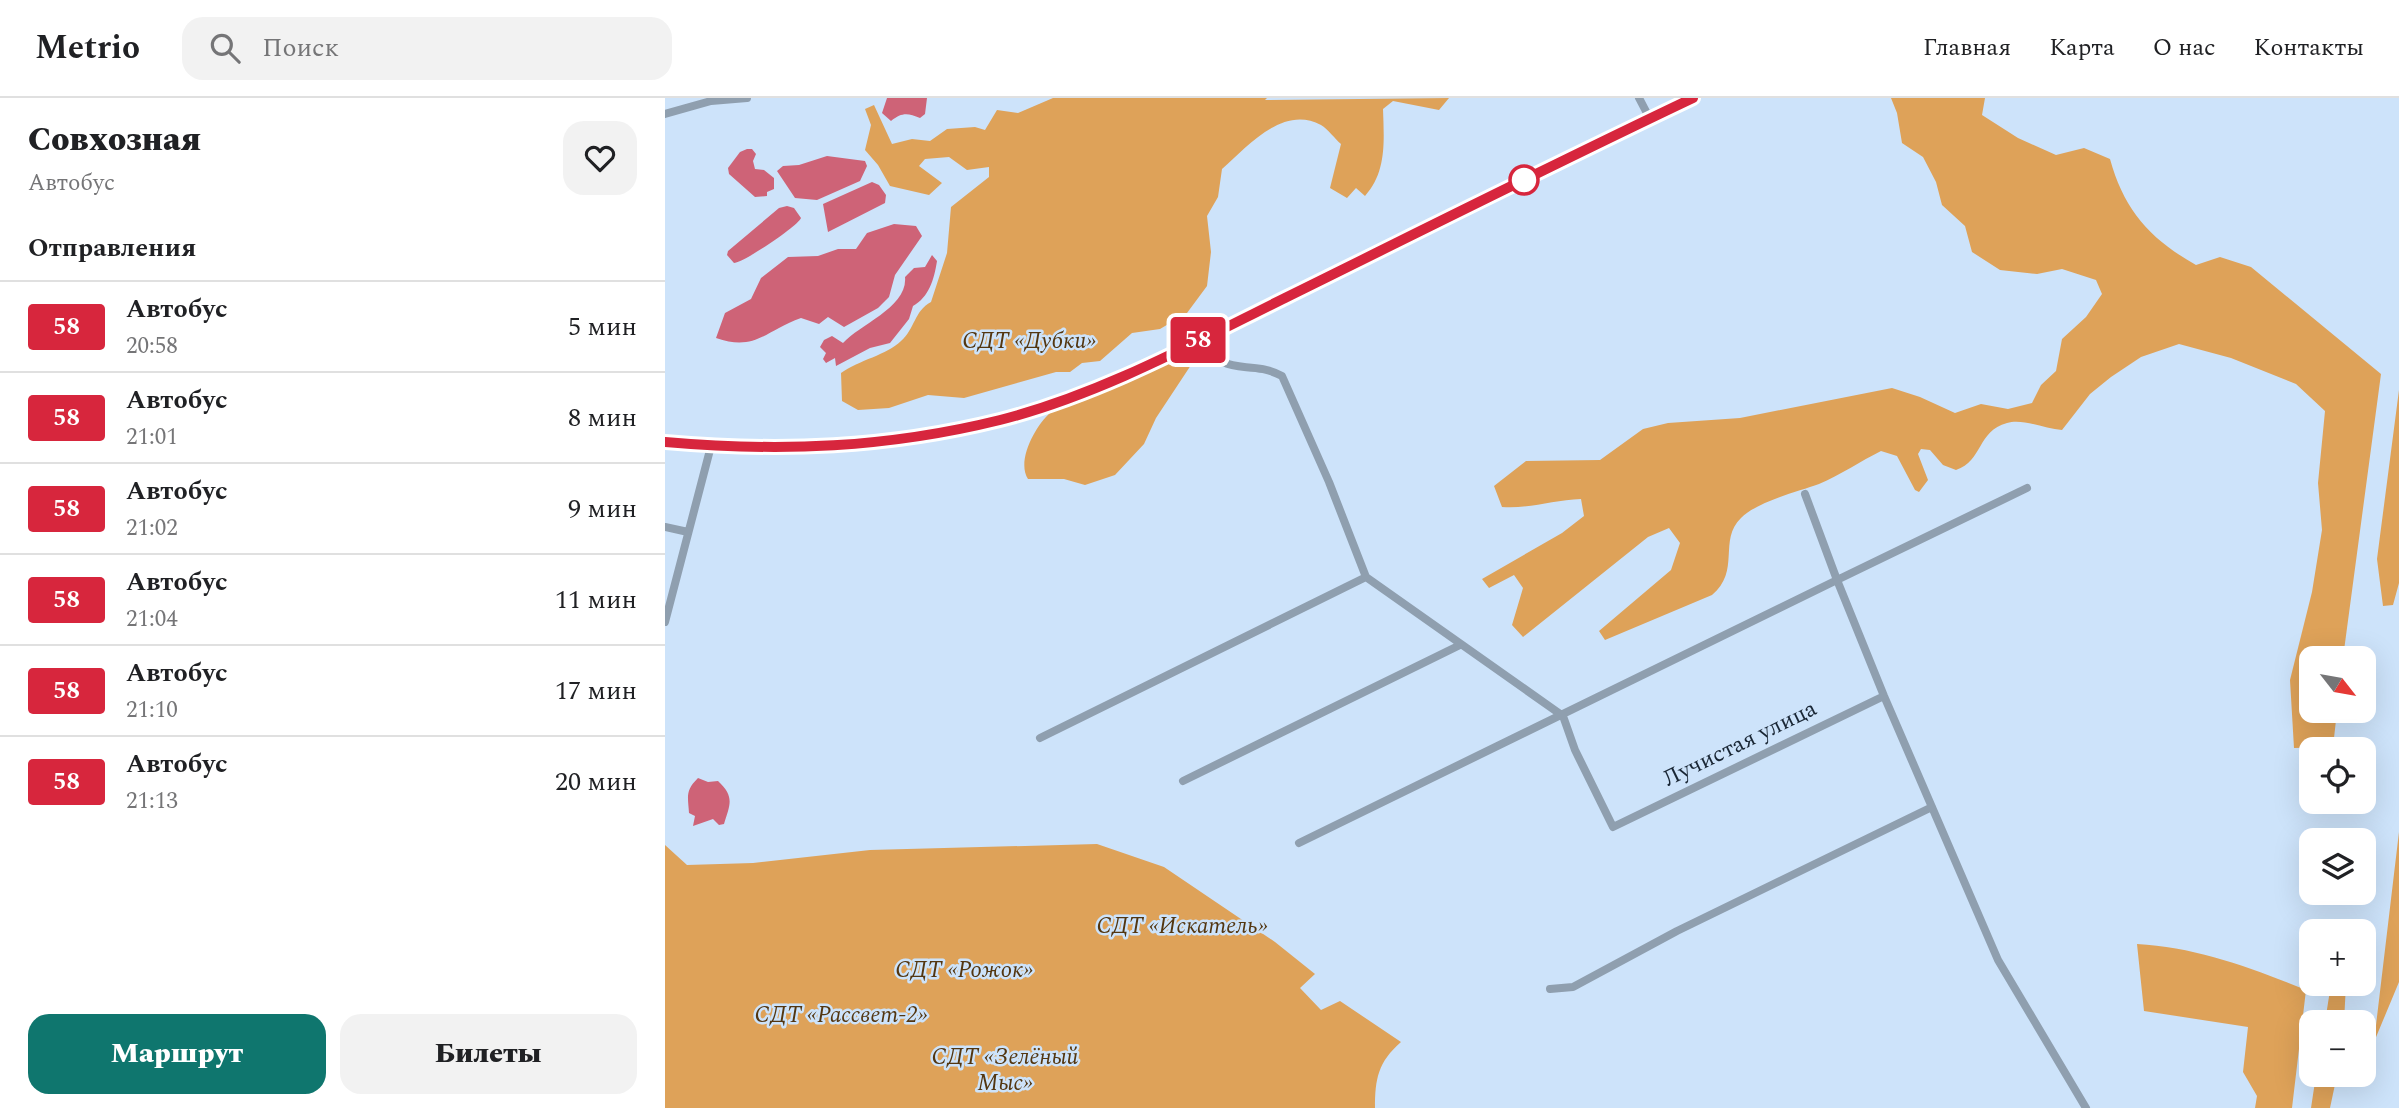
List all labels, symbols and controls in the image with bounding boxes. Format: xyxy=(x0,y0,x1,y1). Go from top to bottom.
search box xyxy=(182,17,672,80)
text: Metrio xyxy=(35,23,140,73)
text: Поиск xyxy=(262,28,339,68)
icon: search xyxy=(206,29,244,67)
text: Главная xyxy=(1923,30,2011,66)
text: Карта xyxy=(2049,30,2115,66)
text: О нас xyxy=(2153,30,2216,66)
text: Контакты xyxy=(2254,30,2364,66)
text: Совхозная xyxy=(28,115,201,165)
button: heart xyxy=(563,121,637,195)
unlabelled marker xyxy=(1509,165,1539,195)
text: Автобус xyxy=(28,166,115,201)
text: Отправления xyxy=(28,228,196,268)
text: Автобус xyxy=(126,289,228,329)
text: 5 мин xyxy=(568,307,637,347)
text: 58 xyxy=(53,309,80,345)
line badge: 58 xyxy=(1167,317,1229,363)
text: 58 xyxy=(1185,322,1211,358)
park label: СДТ «Дубки» xyxy=(962,324,1096,359)
text: 20:58 xyxy=(126,329,178,364)
text: Автобус xyxy=(126,380,228,420)
text: 8 мин xyxy=(568,398,637,438)
text: 58 xyxy=(53,400,80,436)
text: 21:01 xyxy=(126,420,178,455)
text: Автобус xyxy=(126,471,228,511)
text: 9 мин xyxy=(568,489,637,529)
text: 58 xyxy=(53,491,80,527)
text: 21:02 xyxy=(126,511,178,546)
text: Автобус xyxy=(126,562,228,602)
text: 11 мин xyxy=(555,580,637,620)
text: 58 xyxy=(53,582,80,618)
text: 21:04 xyxy=(126,602,178,637)
north arrow xyxy=(2299,646,2377,723)
map controls xyxy=(2299,646,2376,1087)
text: Автобус xyxy=(126,653,228,693)
text: 17 мин xyxy=(555,671,637,711)
text: 58 xyxy=(53,673,80,709)
street label: Лучистая улица xyxy=(1657,692,1823,796)
text: 21:10 xyxy=(126,693,178,728)
button: locate xyxy=(2299,737,2376,814)
text: Автобус xyxy=(126,744,228,784)
text: 20 мин xyxy=(555,762,637,802)
text: 58 xyxy=(53,764,80,800)
text: 21:13 xyxy=(126,784,178,819)
button: layers xyxy=(2299,828,2376,905)
park label: СДТ «Искатель» xyxy=(1096,909,1268,944)
button: + xyxy=(2299,919,2376,996)
park label: СДТ «Рожок» xyxy=(895,953,1033,988)
park label: СДТ «Рассвет-2» xyxy=(755,998,928,1033)
button: − xyxy=(2299,1010,2376,1087)
button: Маршрут xyxy=(28,1014,326,1094)
button: Билеты xyxy=(340,1014,637,1094)
park label: СДТ «Зелёный Мыс» xyxy=(932,1040,1078,1101)

